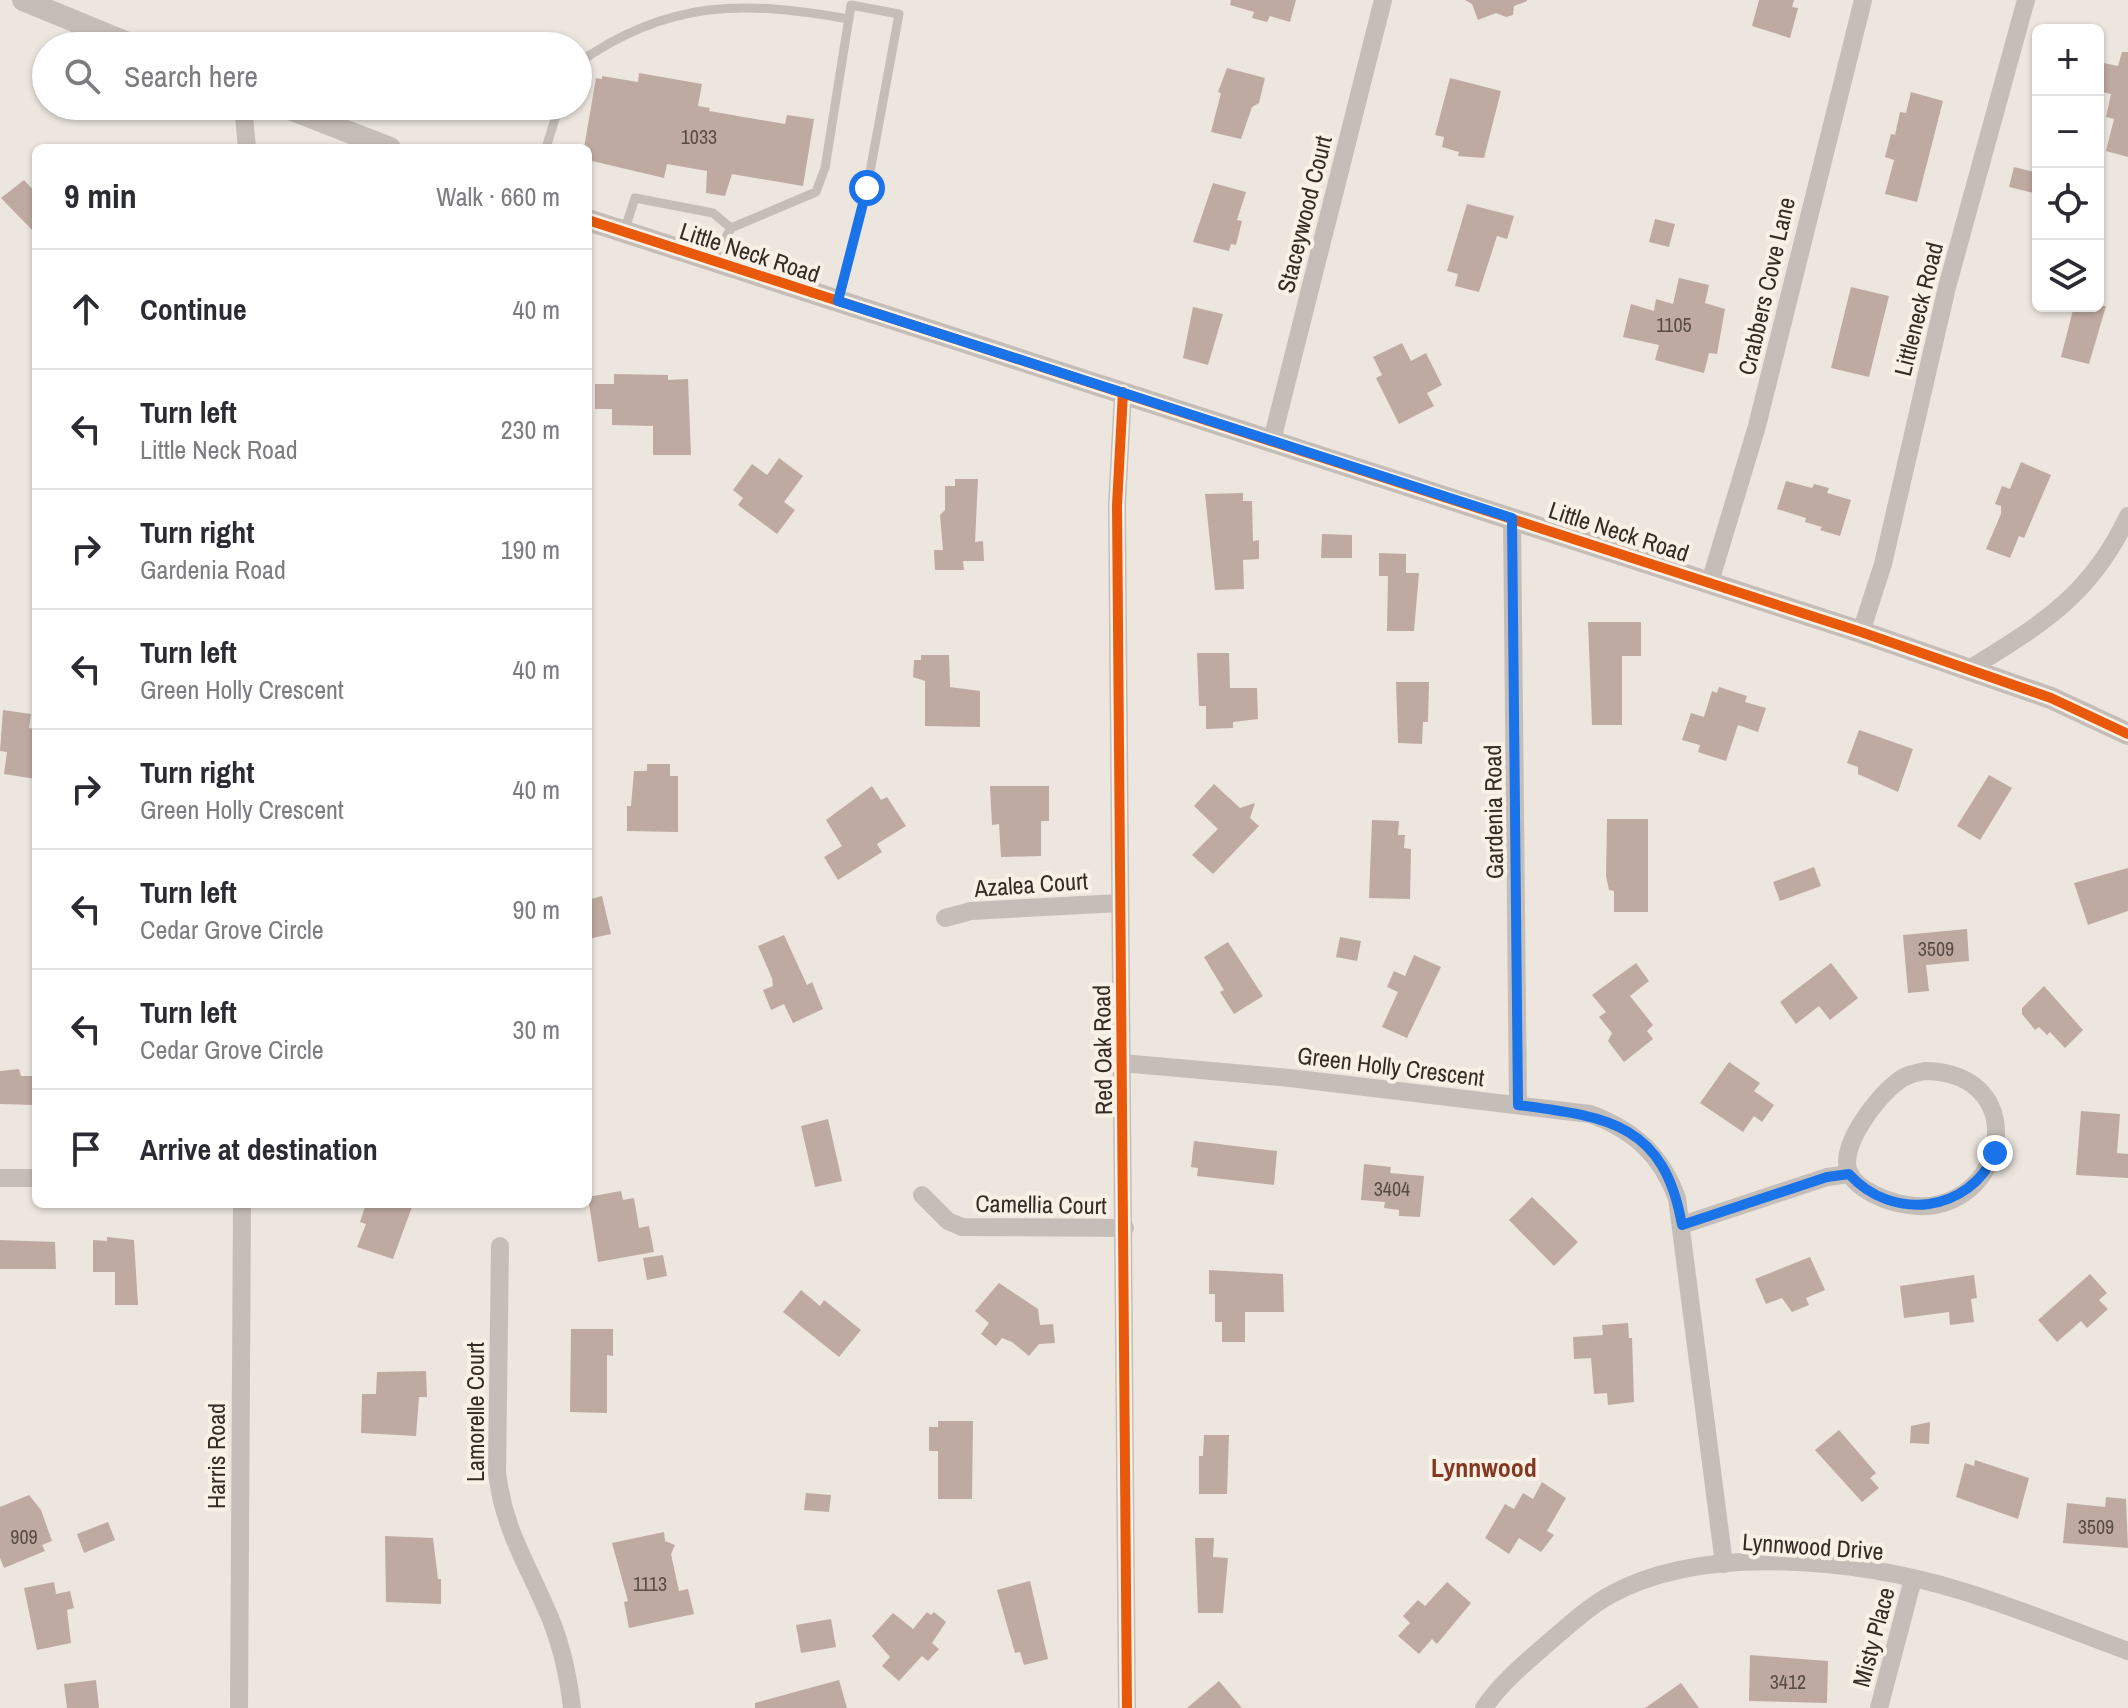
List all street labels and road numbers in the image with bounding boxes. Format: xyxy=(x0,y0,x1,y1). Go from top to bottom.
street label: Staceywood Court xyxy=(1269,132,1339,296)
street label: Crabbers Cove Lane xyxy=(1730,194,1802,378)
street label: Little Neck Road xyxy=(676,214,824,290)
street label: Littleneck Road xyxy=(1886,239,1950,379)
street label: Little Neck Road xyxy=(1545,493,1693,569)
street label: Gardenia Road xyxy=(1476,744,1510,880)
street label: Azalea Court xyxy=(972,864,1089,904)
street label: Red Oak Road xyxy=(1085,985,1119,1115)
street label: Green Holly Crescent xyxy=(1296,1039,1487,1093)
street label: Camellia Court xyxy=(975,1187,1107,1221)
street label: Lamorelle Court xyxy=(459,1341,491,1482)
street label: Harris Road xyxy=(200,1403,232,1509)
street label: Lynnwood Drive xyxy=(1741,1525,1885,1567)
street label: Misty Place xyxy=(1844,1584,1902,1690)

